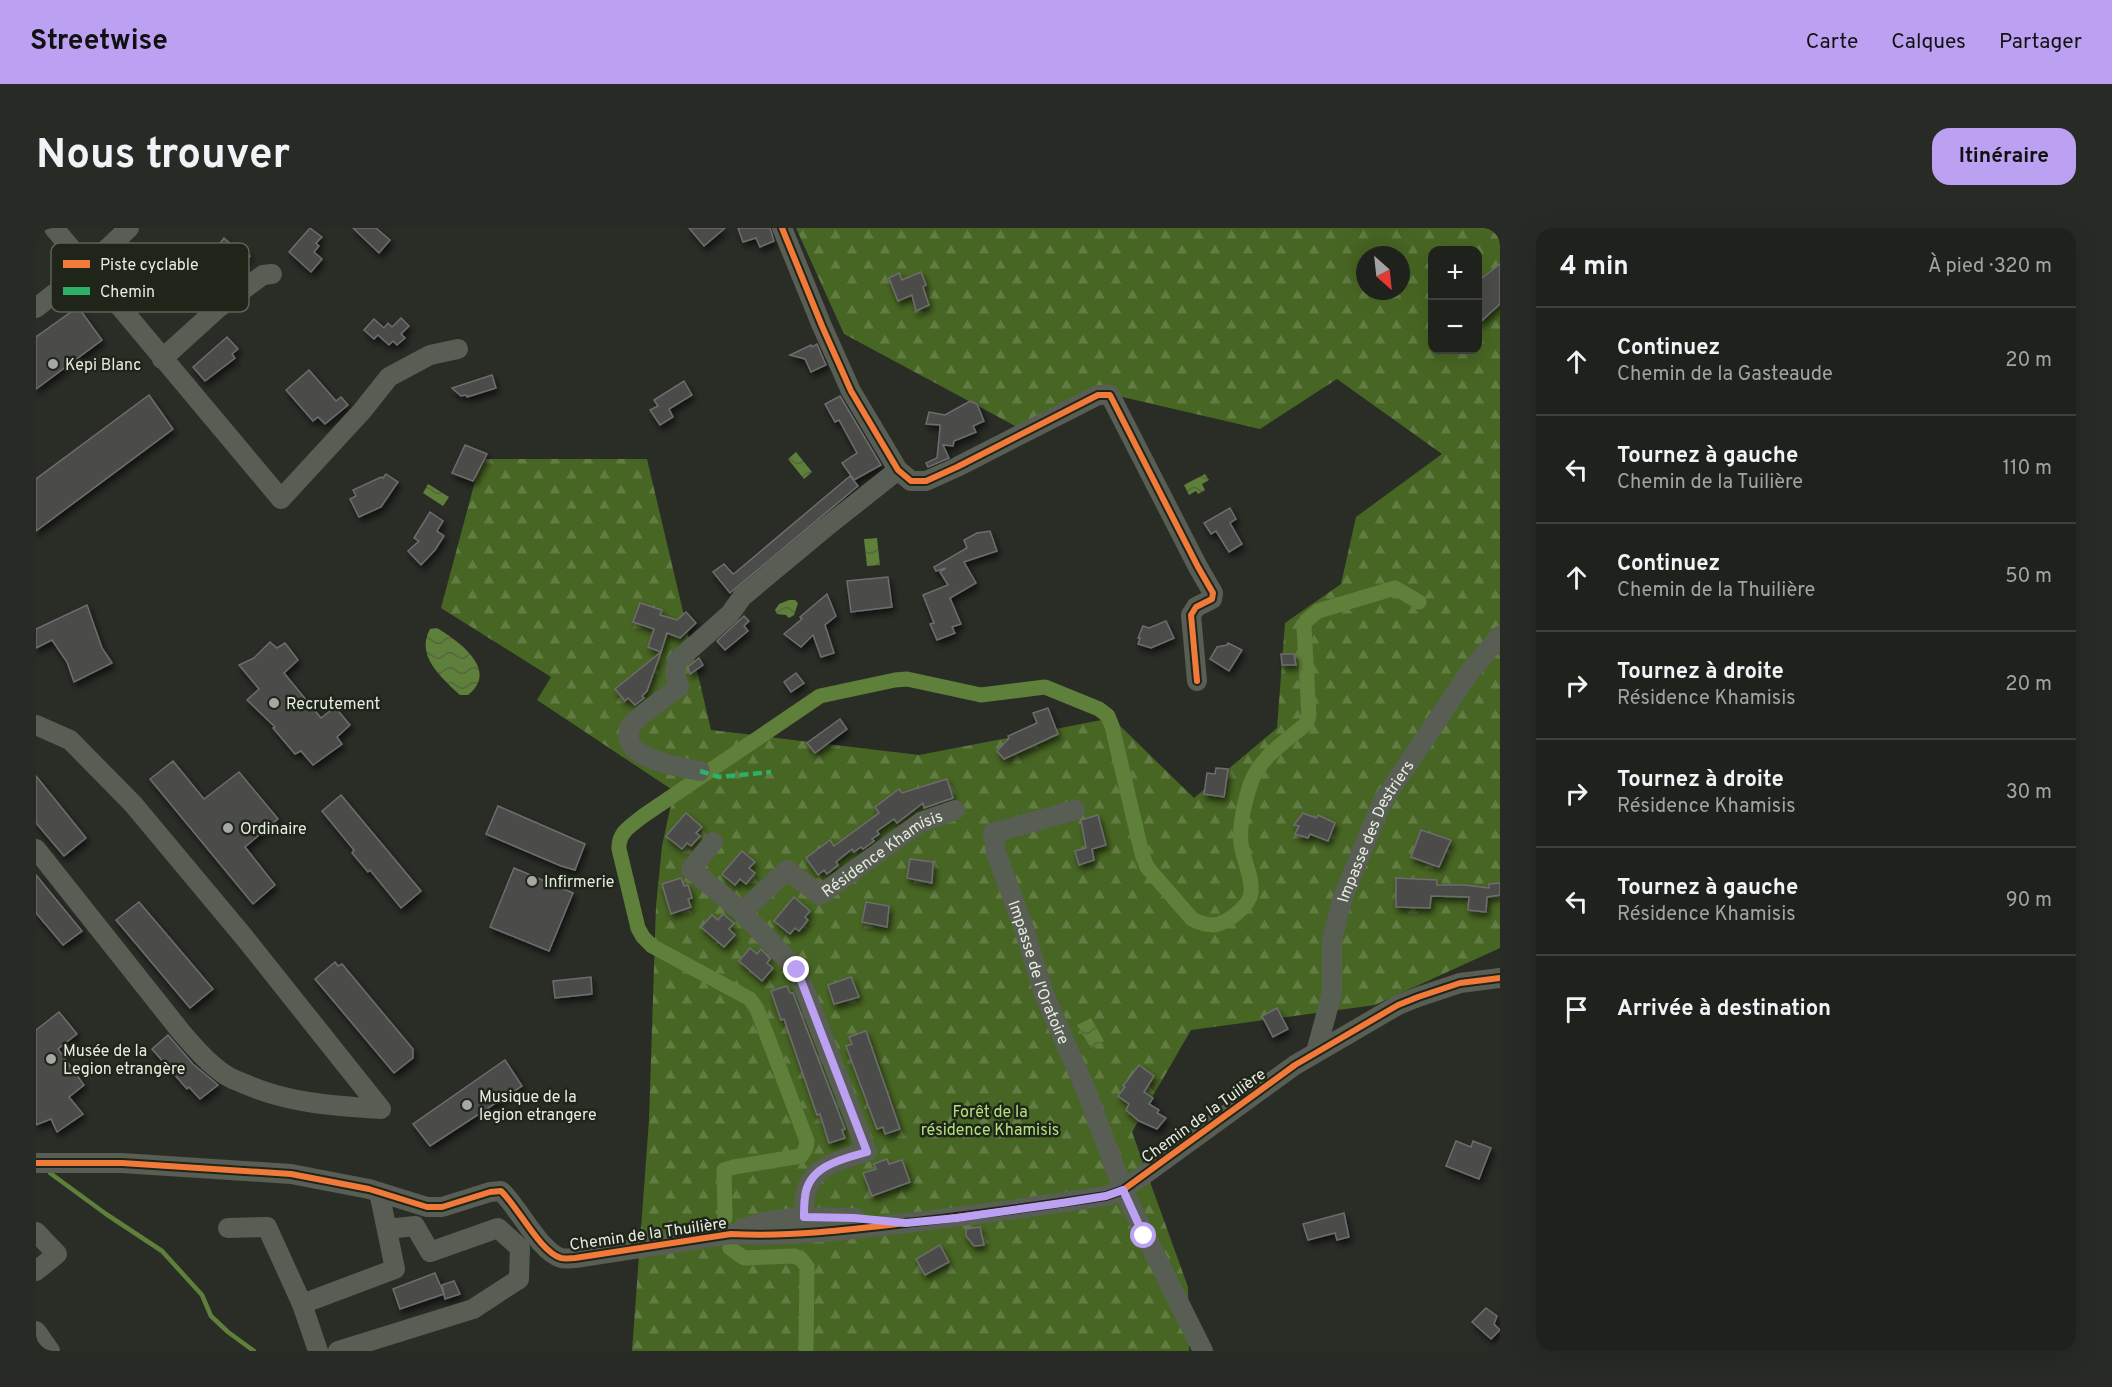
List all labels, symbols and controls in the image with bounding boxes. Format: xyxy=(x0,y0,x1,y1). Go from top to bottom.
text: Streetwise xyxy=(30,24,168,60)
text: Carte xyxy=(1806,29,1858,56)
text: Calques xyxy=(1891,29,1966,56)
text: Partager xyxy=(1999,29,2082,56)
button: Itinéraire xyxy=(1932,128,2076,185)
text: Nous trouver xyxy=(36,130,290,183)
legend xyxy=(51,243,249,312)
north arrow xyxy=(1356,246,1410,300)
map controls xyxy=(1428,246,1482,354)
button: + xyxy=(1428,246,1482,300)
text: 4 min xyxy=(1560,251,1629,284)
text: À pied · 320 m xyxy=(1928,254,2052,280)
text: Piste cyclable xyxy=(100,256,199,276)
text: Chemin xyxy=(100,283,155,303)
button: − xyxy=(1428,300,1482,354)
text: Continuez xyxy=(1617,335,1720,362)
icon: ahead xyxy=(1560,345,1593,378)
text: 20 m xyxy=(2005,348,2052,374)
place label: Kepi Blanc xyxy=(65,356,141,376)
marker: Kepi Blanc xyxy=(46,357,60,371)
text: Chemin de la Gasteaude xyxy=(1617,362,1833,388)
text: Tournez à gauche xyxy=(1617,443,1798,470)
icon: left xyxy=(1560,453,1593,486)
text: 110 m xyxy=(2003,456,2052,482)
text: Chemin de la Tuilière xyxy=(1617,470,1803,496)
text: Continuez xyxy=(1617,551,1720,578)
icon: ahead xyxy=(1560,561,1593,594)
text: 50 m xyxy=(2005,564,2052,590)
text: Chemin de la Thuilière xyxy=(1617,578,1815,604)
text: Tournez à droite xyxy=(1617,659,1784,686)
icon: right xyxy=(1560,669,1593,702)
text: 20 m xyxy=(2005,672,2052,698)
text: Résidence Khamisis xyxy=(1617,686,1796,712)
place label: Recrutement xyxy=(286,695,380,715)
marker: Recrutement xyxy=(267,696,281,710)
street label: Impasse des Destriers xyxy=(1334,757,1419,905)
text: Tournez à droite xyxy=(1617,767,1784,794)
icon: right xyxy=(1560,777,1593,810)
text: 30 m xyxy=(2006,780,2052,806)
text: Résidence Khamisis xyxy=(1617,794,1796,820)
street label: Résidence Khamisis xyxy=(818,807,946,903)
place label: Ordinaire xyxy=(240,820,307,840)
marker: Ordinaire xyxy=(221,821,235,835)
place label: Infirmerie xyxy=(544,873,614,893)
marker: Infirmerie xyxy=(525,874,539,888)
text: Tournez à gauche xyxy=(1617,875,1798,902)
icon: left xyxy=(1560,885,1593,918)
text: 90 m xyxy=(2006,888,2052,914)
street label: Impasse de l'Oratoire xyxy=(1002,898,1073,1048)
text: Résidence Khamisis xyxy=(1617,902,1796,928)
route end xyxy=(783,956,809,982)
icon: arrive xyxy=(1560,993,1593,1026)
text: Arrivée à destination xyxy=(1617,996,1831,1023)
place label: Musée de la Legion etrangère xyxy=(63,1042,185,1080)
marker: Musée de la Legion etrangère xyxy=(44,1052,58,1066)
street label: Chemin de la Tuilière xyxy=(1138,1065,1270,1168)
place label: Musique de la legion etrangere xyxy=(479,1088,597,1126)
marker: Musique de la legion etrangere xyxy=(460,1098,474,1112)
park label: Forêt de la résidence Khamisis xyxy=(921,1103,1059,1141)
street label: Chemin de la Thuilière xyxy=(568,1214,728,1256)
route start xyxy=(1130,1222,1156,1248)

